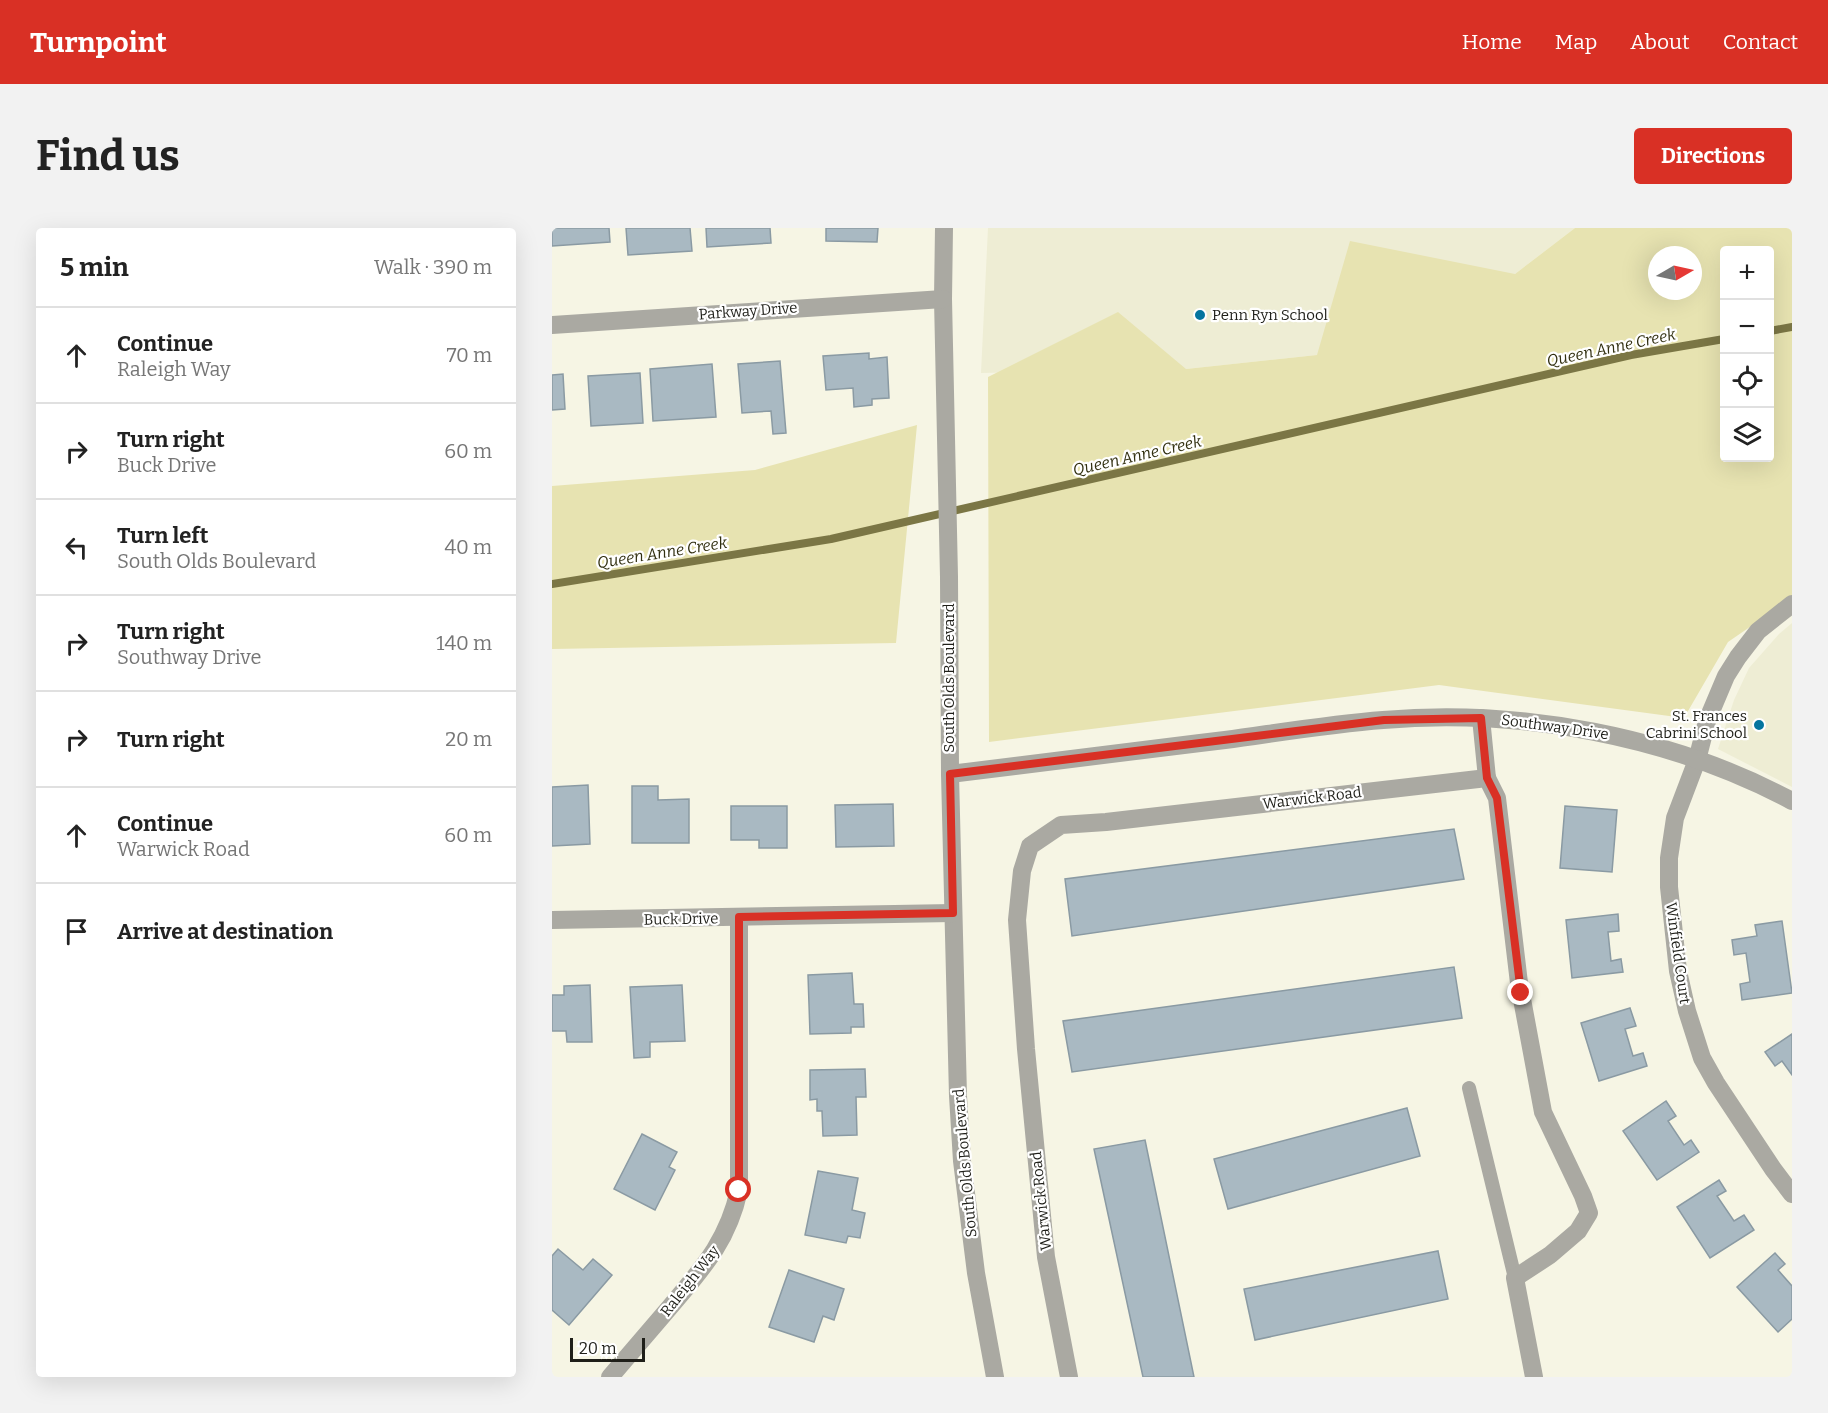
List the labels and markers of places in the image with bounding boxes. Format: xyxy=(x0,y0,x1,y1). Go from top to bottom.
place label: Penn Ryn School xyxy=(1212,306,1328,324)
marker: Penn Ryn School xyxy=(1193,308,1207,322)
place label: St. Frances Cabrini School xyxy=(1646,707,1747,742)
marker: St. Frances Cabrini School xyxy=(1752,718,1766,732)

